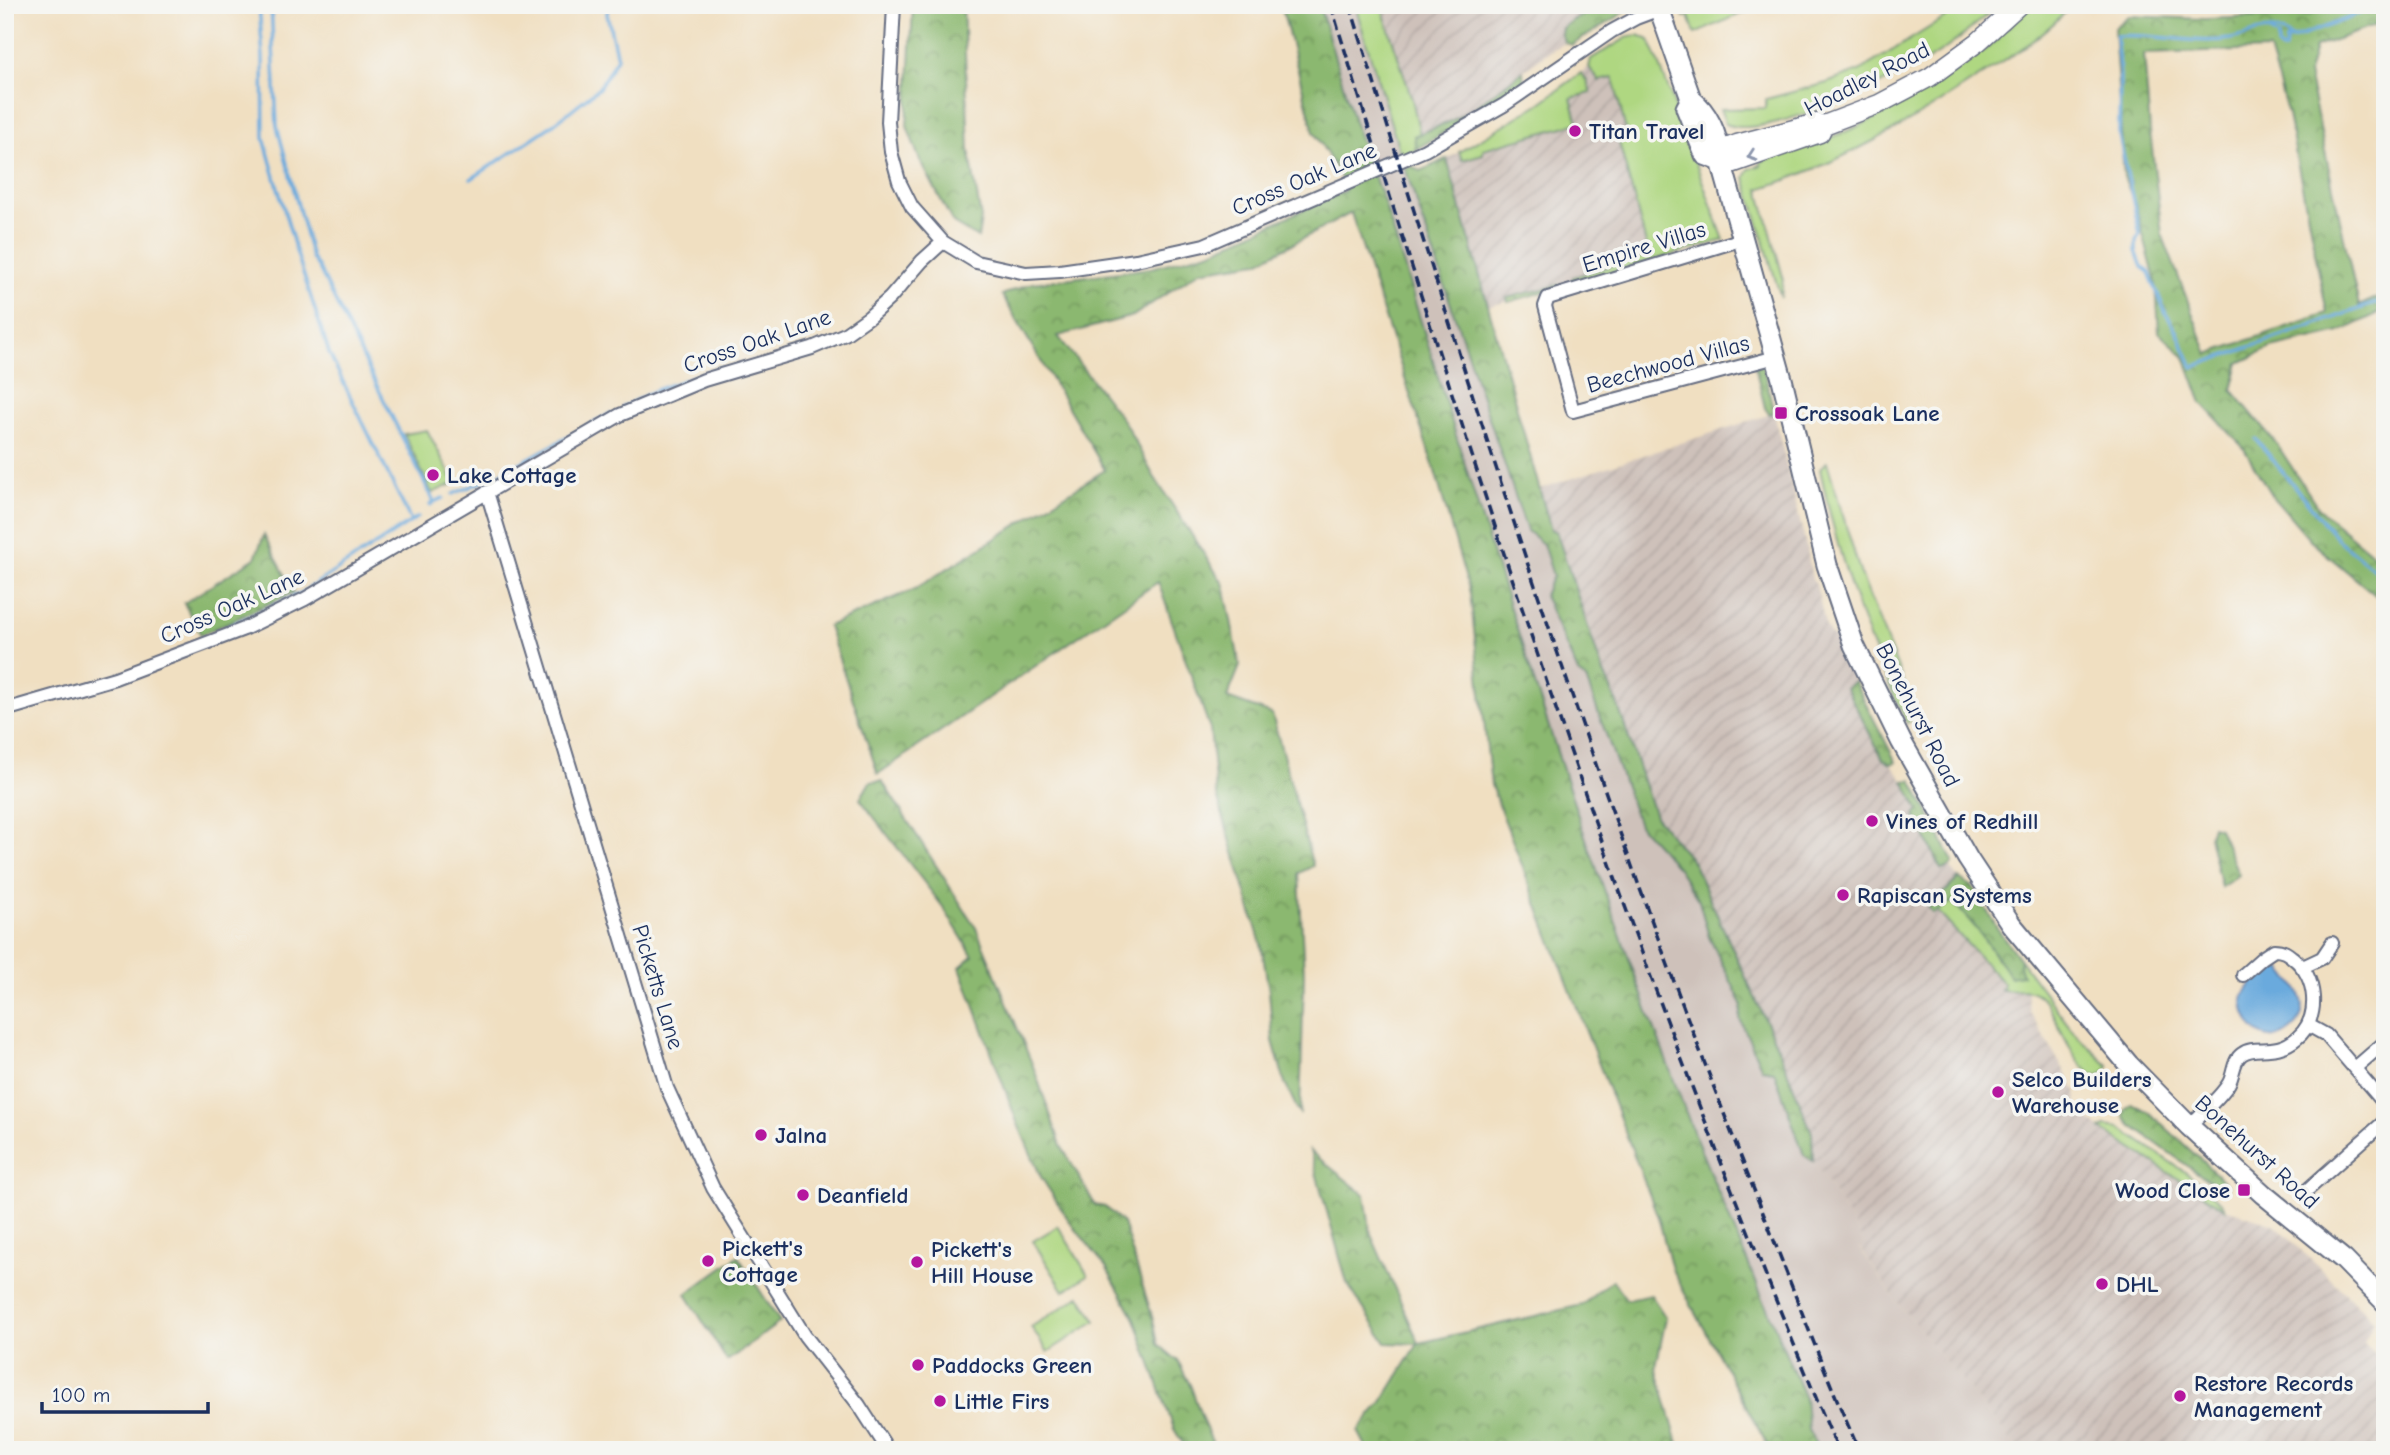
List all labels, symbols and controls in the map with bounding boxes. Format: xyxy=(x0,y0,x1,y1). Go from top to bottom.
street label: Hoadley Road xyxy=(1800,36,1934,122)
place label: Titan Travel xyxy=(1589,118,1704,145)
marker: Titan Travel xyxy=(1567,123,1583,139)
street label: Cross Oak Lane xyxy=(1228,136,1380,222)
one-way arrow xyxy=(1746,148,1759,162)
street label: Empire Villas xyxy=(1579,215,1709,279)
street label: Cross Oak Lane xyxy=(680,303,834,379)
street label: Beechwood Villas xyxy=(1584,329,1752,399)
place label: Crossoak Lane xyxy=(1795,400,1939,427)
marker: Crossoak Lane xyxy=(1773,405,1789,421)
place label: Lake Cottage xyxy=(447,462,577,489)
marker: Lake Cottage xyxy=(425,467,441,483)
street label: Cross Oak Lane xyxy=(156,562,308,650)
street label: Bonehurst Road xyxy=(1870,639,1966,791)
place label: Vines of Redhill xyxy=(1886,808,2038,835)
marker: Vines of Redhill xyxy=(1864,813,1880,829)
place label: Rapiscan Systems xyxy=(1857,882,2032,909)
marker: Rapiscan Systems xyxy=(1835,887,1851,903)
street label: Picketts Lane xyxy=(626,921,690,1053)
place label: Selco Builders Warehouse xyxy=(2012,1066,2152,1119)
marker: Selco Builders Warehouse xyxy=(1990,1084,2006,1100)
street label: Bonehurst Road xyxy=(2189,1089,2325,1215)
place label: Jalna xyxy=(775,1122,827,1149)
marker: Jalna xyxy=(753,1127,769,1143)
place label: Wood Close xyxy=(2115,1177,2230,1204)
place label: Deanfield xyxy=(817,1182,909,1209)
marker: Wood Close xyxy=(2236,1182,2252,1198)
marker: Deanfield xyxy=(795,1187,811,1203)
place label: Pickett's Cottage xyxy=(722,1235,803,1288)
place label: Pickett's Hill House xyxy=(931,1236,1033,1289)
marker: Pickett's Cottage xyxy=(700,1253,716,1269)
marker: Pickett's Hill House xyxy=(909,1254,925,1270)
place label: DHL xyxy=(2116,1271,2159,1298)
marker: DHL xyxy=(2094,1276,2110,1292)
place label: Paddocks Green xyxy=(932,1352,1092,1379)
marker: Paddocks Green xyxy=(910,1357,926,1373)
place label: Restore Records Management xyxy=(2194,1370,2353,1423)
scale bar xyxy=(42,1371,208,1415)
text: 100 m xyxy=(52,1383,110,1407)
place label: Little Firs xyxy=(954,1388,1050,1415)
marker: Restore Records Management xyxy=(2172,1388,2188,1404)
marker: Little Firs xyxy=(932,1393,948,1409)

